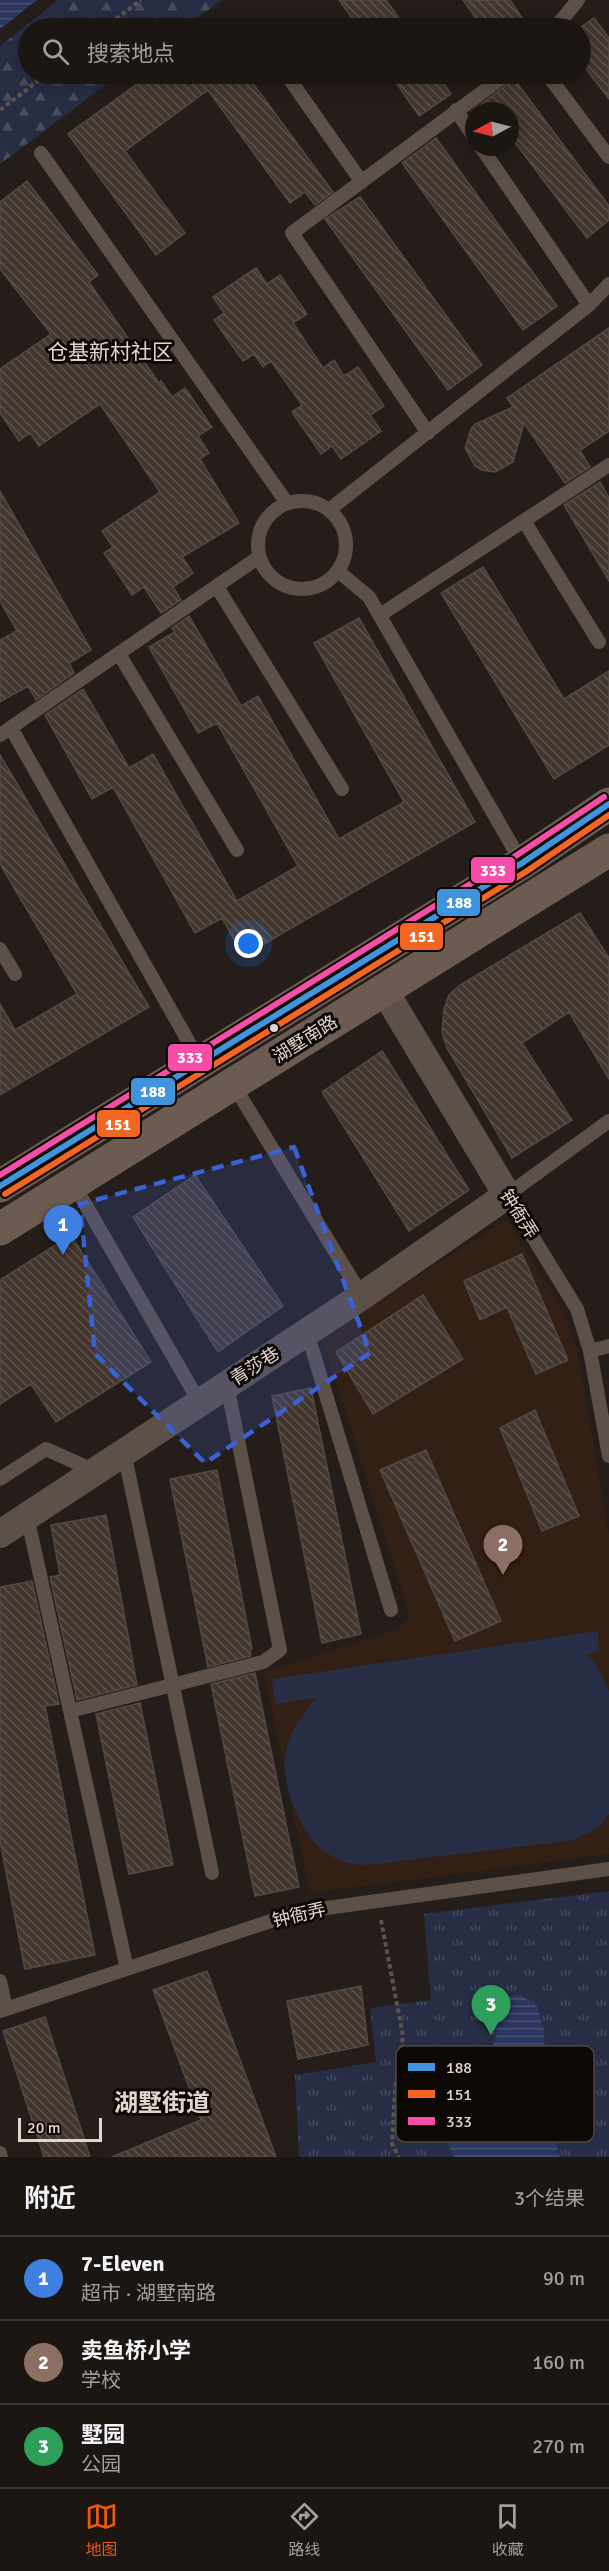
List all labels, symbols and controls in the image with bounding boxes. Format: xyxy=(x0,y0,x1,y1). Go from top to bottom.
search box xyxy=(18,18,591,84)
icon: search xyxy=(39,35,72,68)
text: 搜索地点 xyxy=(87,40,175,67)
north arrow xyxy=(465,102,519,156)
district label: 仓基新村社区 xyxy=(47,339,173,365)
line badge: 333 xyxy=(470,856,516,884)
text: 333 xyxy=(480,861,506,881)
line badge: 188 xyxy=(436,888,481,917)
text: 188 xyxy=(446,893,472,913)
line badge: 151 xyxy=(399,922,444,951)
text: 151 xyxy=(409,927,435,947)
your location xyxy=(234,929,263,958)
street label: 湖墅南路 xyxy=(269,1011,341,1067)
unlabelled marker xyxy=(268,1022,280,1034)
line badge: 333 xyxy=(167,1043,213,1072)
text: 333 xyxy=(177,1048,203,1068)
line badge: 188 xyxy=(130,1077,176,1106)
text: 188 xyxy=(140,1082,166,1102)
line badge: 151 xyxy=(96,1109,141,1138)
text: 151 xyxy=(105,1115,131,1135)
street label: 钟衙弄 xyxy=(495,1185,543,1243)
pin: 1 xyxy=(44,1206,82,1255)
street label: 青莎巷 xyxy=(226,1342,284,1390)
pin: 2 xyxy=(484,1526,522,1575)
street label: 钟衙弄 xyxy=(270,1898,328,1932)
pin: 3 xyxy=(472,1986,510,2035)
legend xyxy=(396,2046,594,2142)
text: 188 xyxy=(446,2058,472,2078)
text: 151 xyxy=(446,2085,472,2105)
district label: 湖墅街道 xyxy=(114,2088,210,2118)
text: 333 xyxy=(446,2112,472,2132)
scale bar xyxy=(18,2115,102,2142)
text: 20 m xyxy=(27,2118,61,2138)
text: 附近 xyxy=(24,2183,76,2215)
text: 3个结果 xyxy=(514,2186,585,2211)
text: 7-Eleven xyxy=(81,2250,164,2277)
text: 1 xyxy=(38,2266,49,2291)
text: 90 m xyxy=(543,2266,585,2291)
text: 超市 · 湖墅南路 xyxy=(81,2281,216,2306)
text: 卖鱼桥小学 xyxy=(81,2337,191,2364)
text: 2 xyxy=(38,2350,49,2375)
text: 160 m xyxy=(532,2350,585,2375)
text: 学校 xyxy=(81,2368,121,2393)
text: 墅园 xyxy=(81,2421,125,2448)
text: 3 xyxy=(38,2434,49,2459)
text: 270 m xyxy=(532,2434,585,2459)
text: 公园 xyxy=(81,2452,121,2477)
tab: 地图 xyxy=(85,2500,118,2560)
tab: 路线 xyxy=(288,2500,321,2560)
tab: 收藏 xyxy=(491,2500,524,2560)

